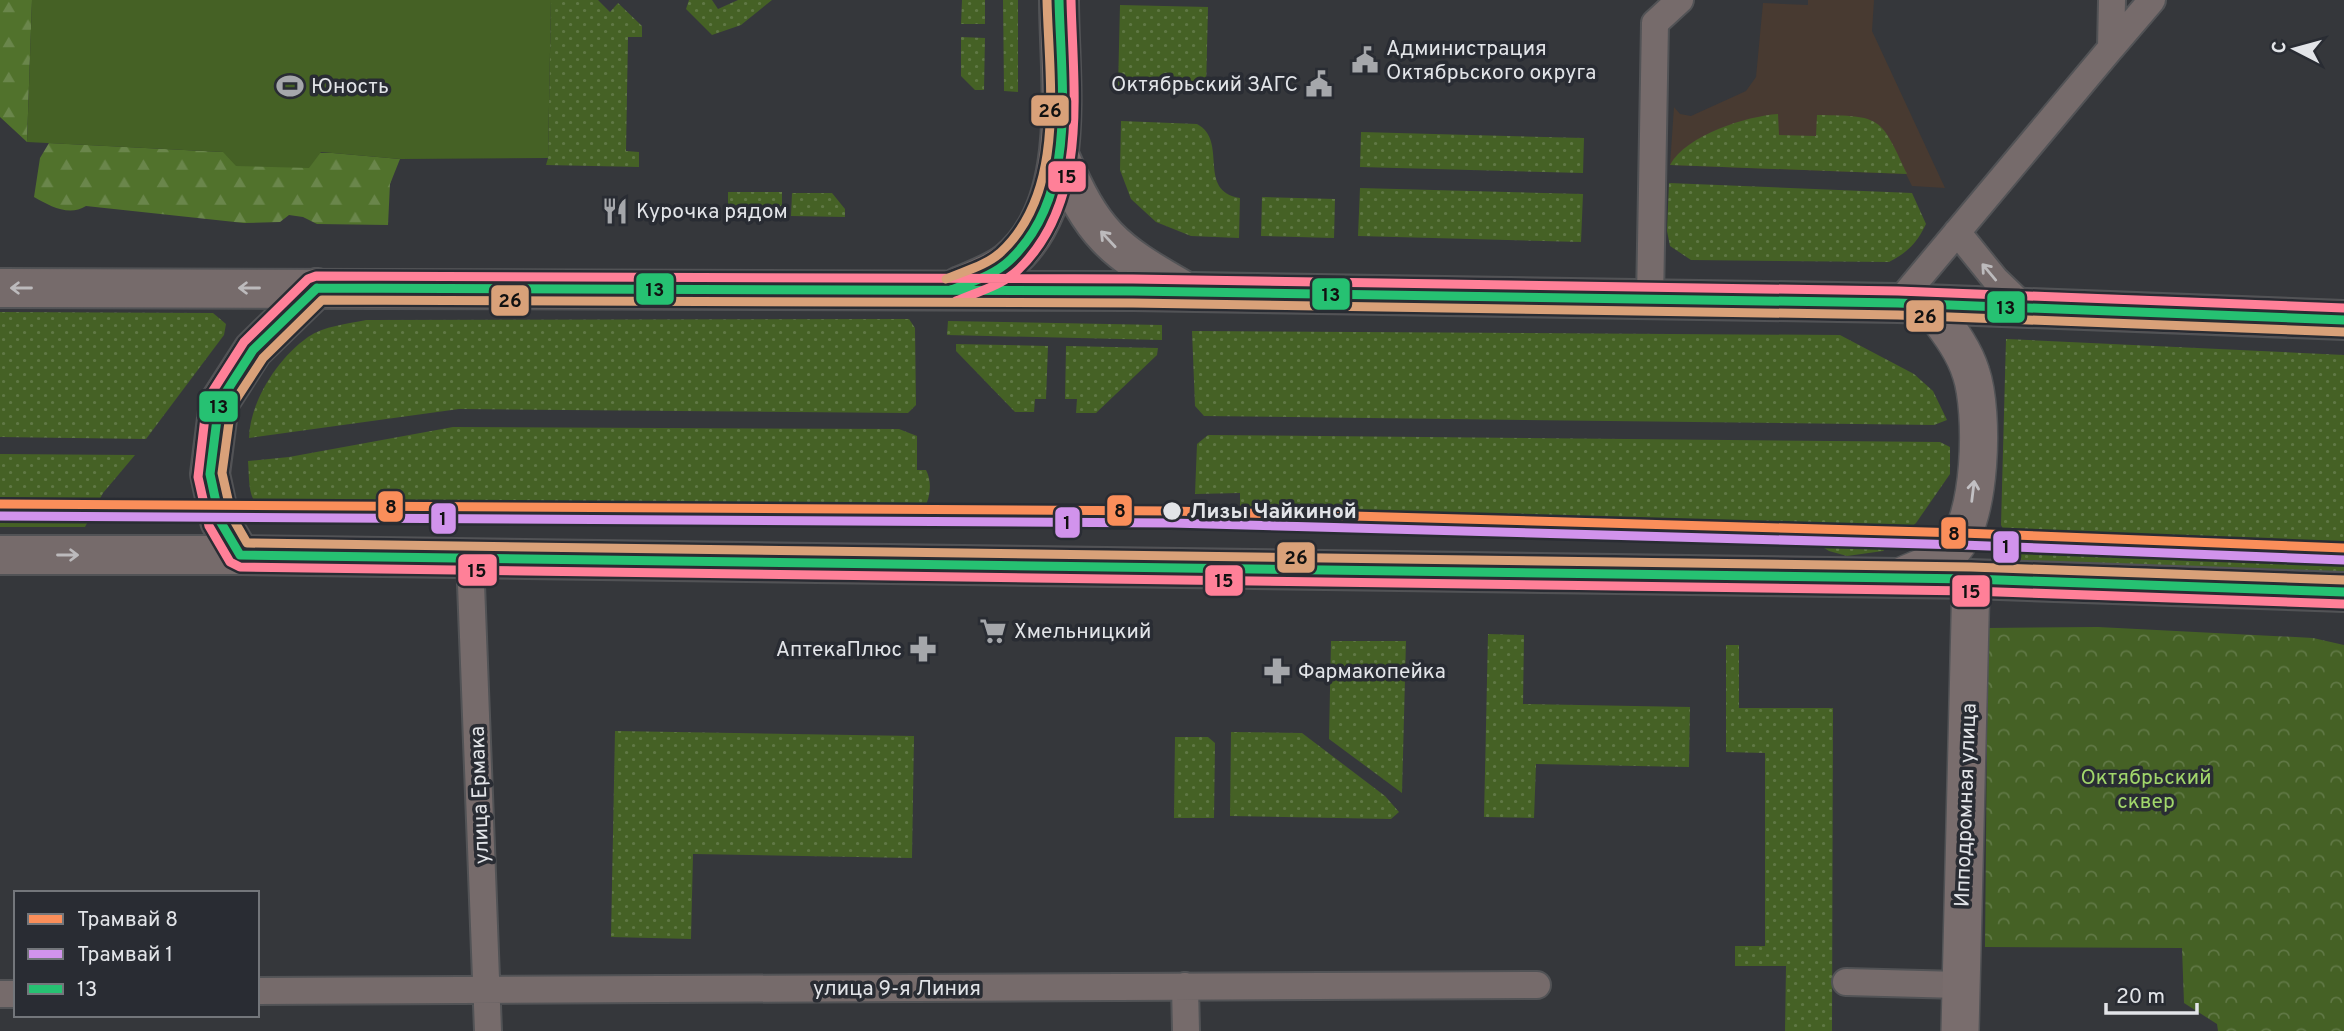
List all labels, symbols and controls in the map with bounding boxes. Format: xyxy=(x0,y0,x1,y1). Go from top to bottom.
north arrow xyxy=(2260,14,2330,84)
place label: Администрация Октябрьского округа xyxy=(1386,36,1596,87)
text: С xyxy=(2268,40,2293,55)
public building icon: Администрация Октябрьского округа xyxy=(1350,45,1380,75)
public building icon: Октябрьский ЗАГС xyxy=(1304,69,1334,99)
sports icon: Юность xyxy=(275,71,305,101)
place label: Октябрьский ЗАГС xyxy=(1111,72,1298,99)
place label: Юность xyxy=(311,74,389,101)
line badge: 26 xyxy=(1030,94,1070,127)
text: 26 xyxy=(1038,100,1062,124)
line badge: 15 xyxy=(1047,160,1087,193)
text: 15 xyxy=(1057,166,1077,190)
restaurant icon: Курочка рядом xyxy=(600,196,630,226)
place label: Курочка рядом xyxy=(636,199,788,226)
one-way arrow xyxy=(1100,230,1116,248)
one-way arrow xyxy=(1981,263,1997,281)
line badge: 13 xyxy=(635,272,675,306)
line badge: 13 xyxy=(1311,277,1351,311)
text: 13 xyxy=(646,279,665,303)
one-way arrow xyxy=(10,281,33,295)
one-way arrow xyxy=(238,281,261,295)
line badge: 26 xyxy=(490,284,530,317)
text: 13 xyxy=(1322,284,1341,308)
text: 26 xyxy=(498,290,522,314)
line badge: 13 xyxy=(1986,290,2026,324)
text: 13 xyxy=(1997,297,2016,321)
line badge: 26 xyxy=(1905,299,1945,333)
text: 26 xyxy=(1913,306,1937,330)
line badge: 13 xyxy=(198,390,239,423)
text: 13 xyxy=(210,396,229,420)
one-way arrow xyxy=(1967,480,1980,503)
line badge: 8 xyxy=(377,490,404,523)
line badge: 8 xyxy=(1106,494,1133,527)
text: 8 xyxy=(385,496,397,520)
place label: Лизы Чайкиной xyxy=(1190,499,1357,526)
text: 8 xyxy=(1114,500,1126,524)
marker: Лизы Чайкиной xyxy=(1161,500,1183,522)
line badge: 1 xyxy=(430,502,457,535)
line badge: 1 xyxy=(1054,506,1081,539)
text: 1 xyxy=(439,508,447,532)
text: 1 xyxy=(1063,512,1071,536)
line badge: 8 xyxy=(1940,516,1967,550)
text: 8 xyxy=(1948,523,1960,547)
line badge: 1 xyxy=(1992,530,2020,564)
text: 1 xyxy=(2002,536,2010,560)
line badge: 26 xyxy=(1276,541,1316,574)
text: 26 xyxy=(1284,547,1308,571)
one-way arrow xyxy=(56,548,79,562)
line badge: 15 xyxy=(457,553,498,587)
text: 15 xyxy=(467,560,487,584)
line badge: 15 xyxy=(1204,564,1244,597)
text: 15 xyxy=(1214,570,1234,594)
line badge: 15 xyxy=(1951,574,1991,608)
text: 15 xyxy=(1961,581,1981,605)
supermarket icon: Хмельницкий xyxy=(978,616,1008,646)
place label: Хмельницкий xyxy=(1014,619,1151,646)
pharmacy icon: АптекаПлюс xyxy=(908,634,938,664)
place label: АптекаПлюс xyxy=(776,637,902,664)
pharmacy icon: Фармакопейка xyxy=(1262,656,1292,686)
place label: Фармакопейка xyxy=(1298,659,1446,686)
street label: Ипподромная улица xyxy=(1949,702,1984,908)
street label: улица Ермака xyxy=(465,725,496,865)
park label: Октябрьский сквер xyxy=(2080,765,2212,816)
legend xyxy=(14,891,259,1017)
text: Трамвай 8 xyxy=(77,907,178,934)
text: Трамвай 1 xyxy=(77,942,173,969)
scale bar xyxy=(2106,972,2197,1016)
street label: улица 9-я Линия xyxy=(813,976,981,1003)
text: 13 xyxy=(77,977,97,1004)
text: 20 m xyxy=(2116,984,2165,1011)

